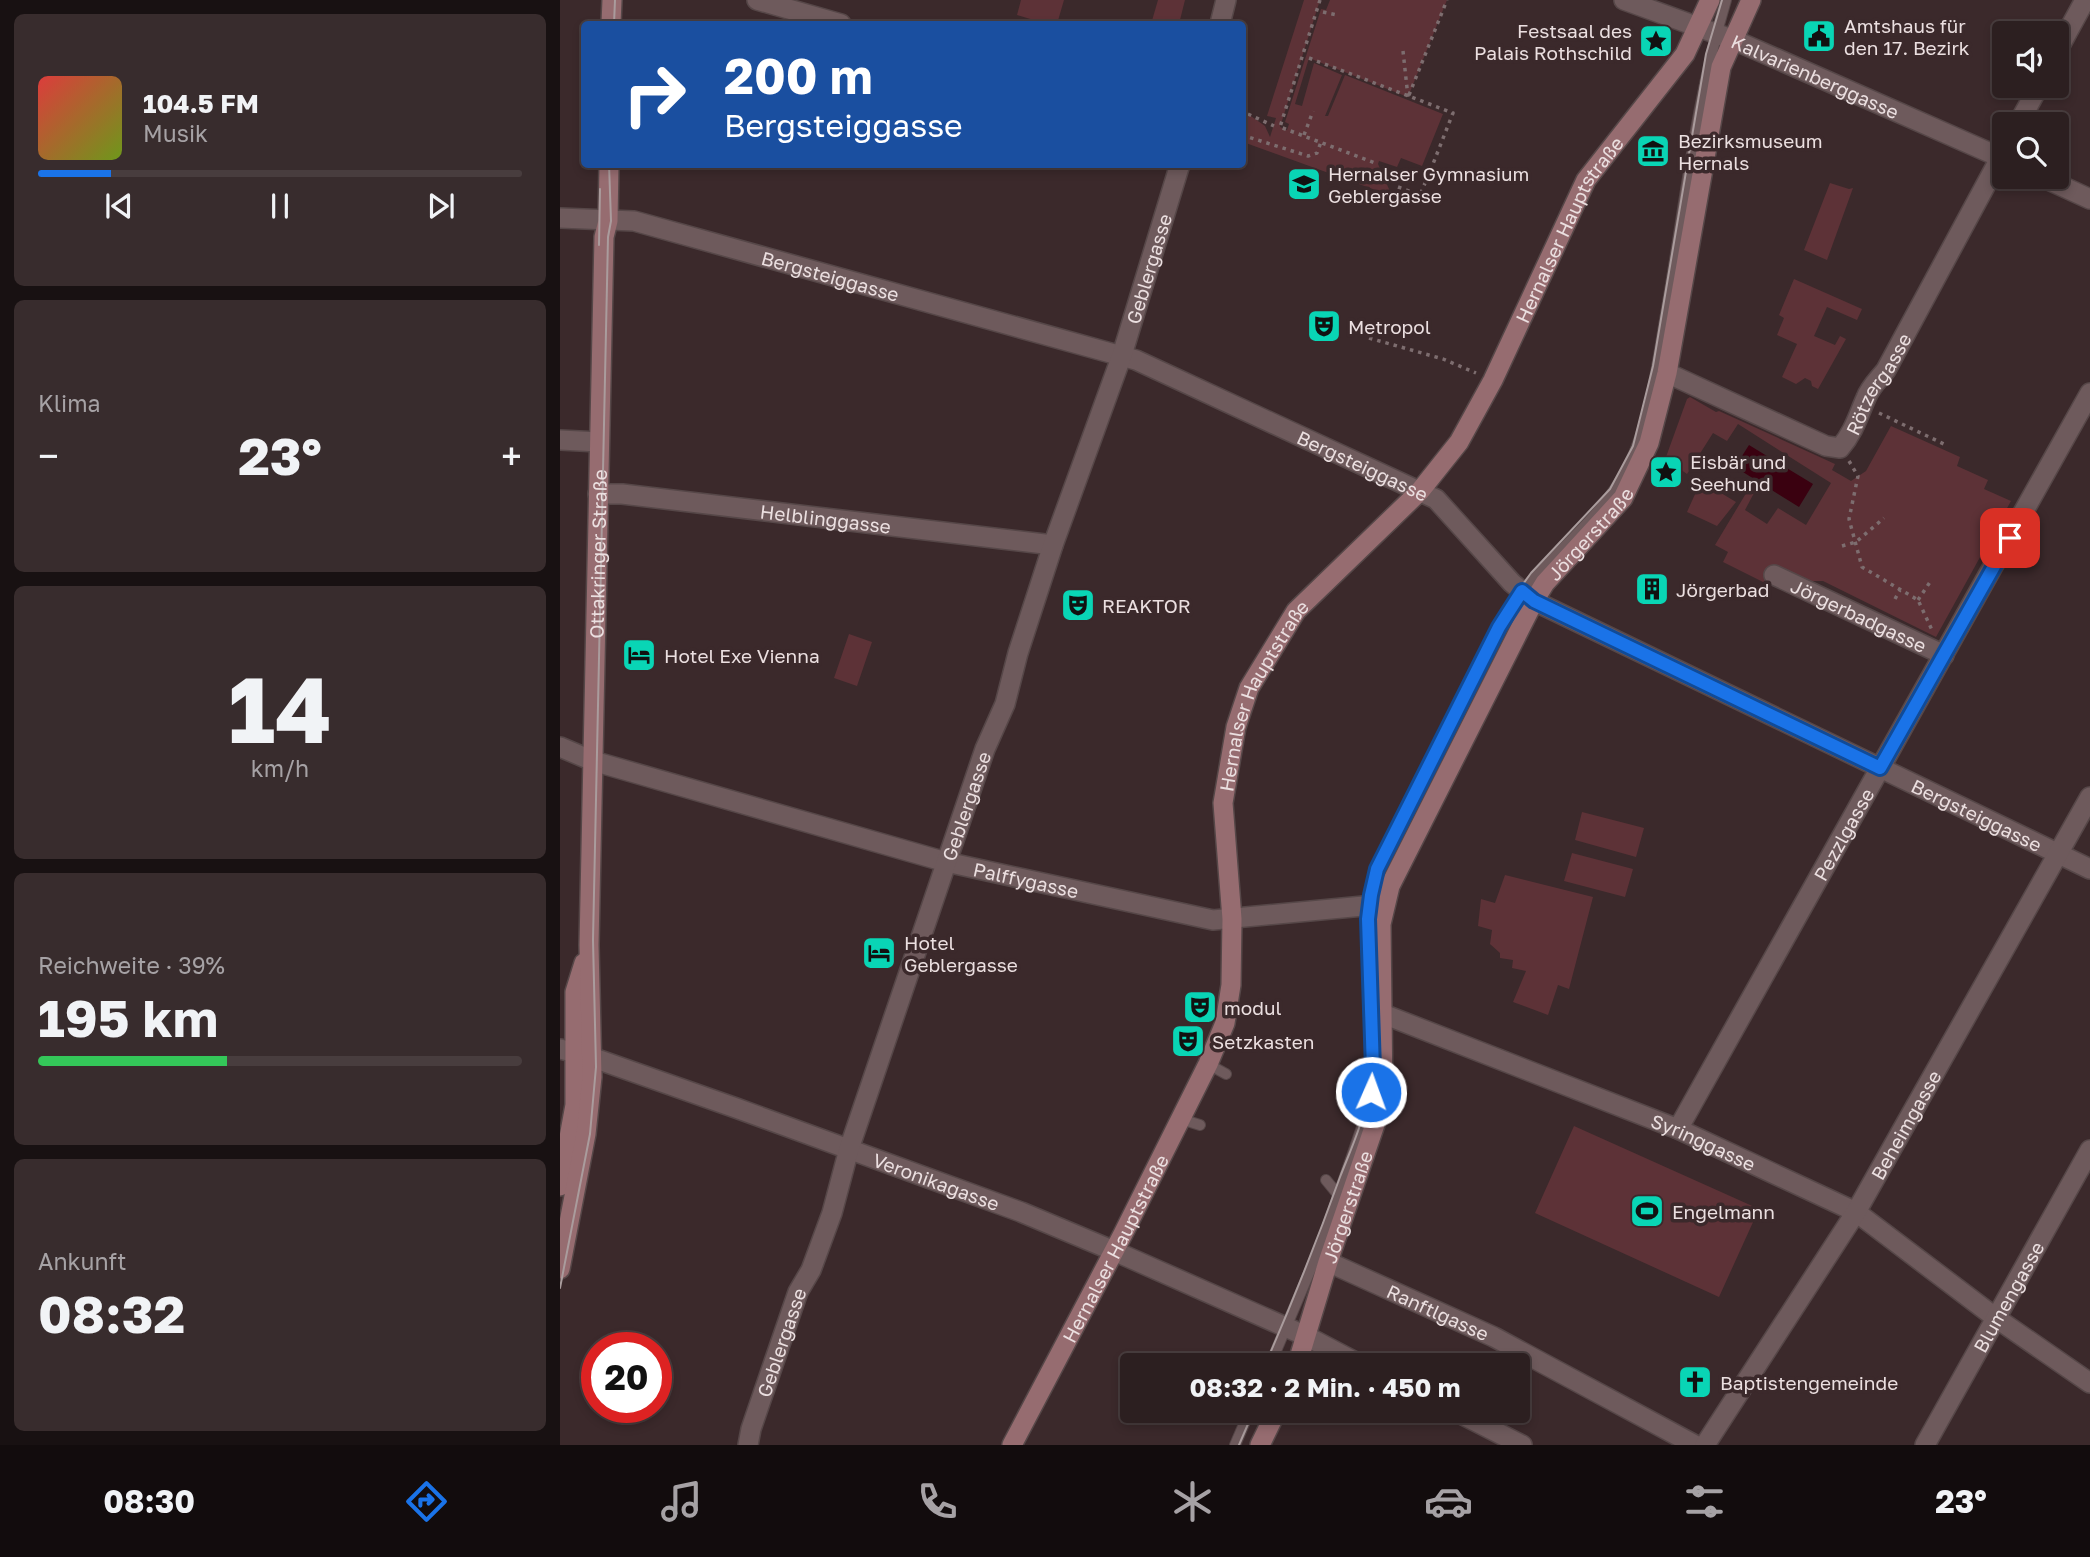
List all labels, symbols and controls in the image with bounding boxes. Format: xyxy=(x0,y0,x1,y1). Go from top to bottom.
place label: Amtshaus für den 17. Bezirk xyxy=(1844,14,1970,59)
public building icon: Amtshaus für den 17. Bezirk xyxy=(1800,17,1838,55)
place label: Festsaal des Palais Rothschild xyxy=(1474,19,1632,64)
map controls xyxy=(1992,21,2069,189)
button: sound xyxy=(1992,21,2069,98)
place icon: Festsaal des Palais Rothschild xyxy=(1637,22,1675,60)
street label: Kalvarienberggasse xyxy=(1728,29,1903,123)
text: 200 m xyxy=(724,46,873,105)
icon: right xyxy=(609,49,700,140)
text: 104.5 FM xyxy=(143,88,259,119)
text: Bergsteiggasse xyxy=(724,106,963,144)
button: search xyxy=(1992,112,2069,189)
text: Musik xyxy=(143,119,208,147)
place label: Bezirksmuseum Hernals xyxy=(1678,129,1822,174)
street label: Hernalser Hauptstraße xyxy=(1510,131,1628,326)
museum icon: Bezirksmuseum Hernals xyxy=(1634,132,1672,170)
place label: Hernalser Gymnasium Geblergasse xyxy=(1328,162,1529,207)
school or university icon: Hernalser Gymnasium Geblergasse xyxy=(1285,165,1323,203)
icon: previous xyxy=(100,187,138,225)
icon: pause xyxy=(261,187,299,225)
icon: next xyxy=(422,187,460,225)
street label: Geblergasse xyxy=(1121,211,1176,326)
street label: Bergsteiggasse xyxy=(759,245,902,305)
theatre icon: Metropol xyxy=(1305,307,1343,345)
place label: Metropol xyxy=(1348,315,1431,338)
street label: Rötzergasse xyxy=(1840,329,1915,438)
text: Klima xyxy=(38,389,101,417)
text: 23° xyxy=(238,424,322,486)
street label: Bergsteiggasse xyxy=(1294,425,1432,505)
text: − xyxy=(38,433,59,478)
text: + xyxy=(501,433,522,478)
place label: Eisbär und Seehund xyxy=(1690,450,1786,495)
place icon: Eisbär und Seehund xyxy=(1647,453,1685,491)
street label: Ottakringer Straße xyxy=(584,469,611,639)
street label: Jörgerstraße xyxy=(1542,484,1638,585)
street label: Helblinggasse xyxy=(759,499,892,537)
pin xyxy=(1980,508,2040,568)
icon: arrive xyxy=(1991,519,2029,557)
building icon: Jörgerbad xyxy=(1633,570,1671,608)
street label: Jörgerbadgasse xyxy=(1788,573,1930,657)
place label: Jörgerbad xyxy=(1676,578,1769,601)
theatre icon: REAKTOR xyxy=(1059,586,1097,624)
place label: REAKTOR xyxy=(1102,594,1191,617)
street label: Hernalser Hauptstraße xyxy=(1214,594,1313,793)
hotel icon: Hotel Exe Vienna xyxy=(620,636,658,674)
place label: Hotel Exe Vienna xyxy=(664,644,820,667)
text: 14 xyxy=(228,654,332,763)
street label: Geblergasse xyxy=(936,748,995,864)
text: km/h xyxy=(251,754,309,782)
street label: Bergsteiggasse xyxy=(1908,773,2046,856)
street label: Pezzlgasse xyxy=(1808,784,1878,884)
street label: Palffygasse xyxy=(971,857,1081,902)
place label: Hotel Geblergasse xyxy=(904,931,1018,976)
hotel icon: Hotel Geblergasse xyxy=(860,934,898,972)
text: Reichweite · 39% xyxy=(38,951,225,979)
text: 195 km xyxy=(38,986,218,1048)
theatre icon: modul xyxy=(1181,988,1219,1026)
place label: modul xyxy=(1224,996,1281,1019)
theatre icon: Setzkasten xyxy=(1169,1022,1207,1060)
place label: Setzkasten xyxy=(1212,1030,1315,1053)
position arrow xyxy=(1334,1055,1408,1129)
street label: Beheimgasse xyxy=(1865,1066,1945,1183)
street label: Syringgasse xyxy=(1648,1108,1759,1175)
street label: Veronikagasse xyxy=(870,1148,1003,1215)
street label: Jörgerstraße xyxy=(1317,1148,1377,1266)
street label: Hernalser Hauptstraße xyxy=(1057,1150,1173,1346)
sports icon: Engelmann xyxy=(1628,1192,1666,1230)
place label: Engelmann xyxy=(1672,1200,1775,1223)
street label: Blumengasse xyxy=(1968,1237,2048,1356)
text: Ankunft xyxy=(38,1247,126,1275)
street label: Ranftlgasse xyxy=(1384,1279,1493,1345)
text: 08:32 xyxy=(38,1282,185,1344)
street label: Geblergasse xyxy=(751,1285,810,1400)
speed limit sign: 20 xyxy=(581,1332,672,1423)
church icon: Baptistengemeinde xyxy=(1676,1363,1714,1401)
place label: Baptistengemeinde xyxy=(1720,1371,1898,1394)
text: 08:32 · 2 Min. · 450 m xyxy=(1189,1372,1461,1403)
icon: directions xyxy=(402,1477,451,1526)
icon: music xyxy=(657,1477,706,1526)
icon: phone xyxy=(913,1477,962,1526)
icon: climate xyxy=(1168,1477,1217,1526)
icon: car xyxy=(1424,1477,1473,1526)
icon: filters xyxy=(1680,1477,1729,1526)
text: 08:30 xyxy=(103,1482,195,1520)
text: 23° xyxy=(1935,1482,1987,1520)

